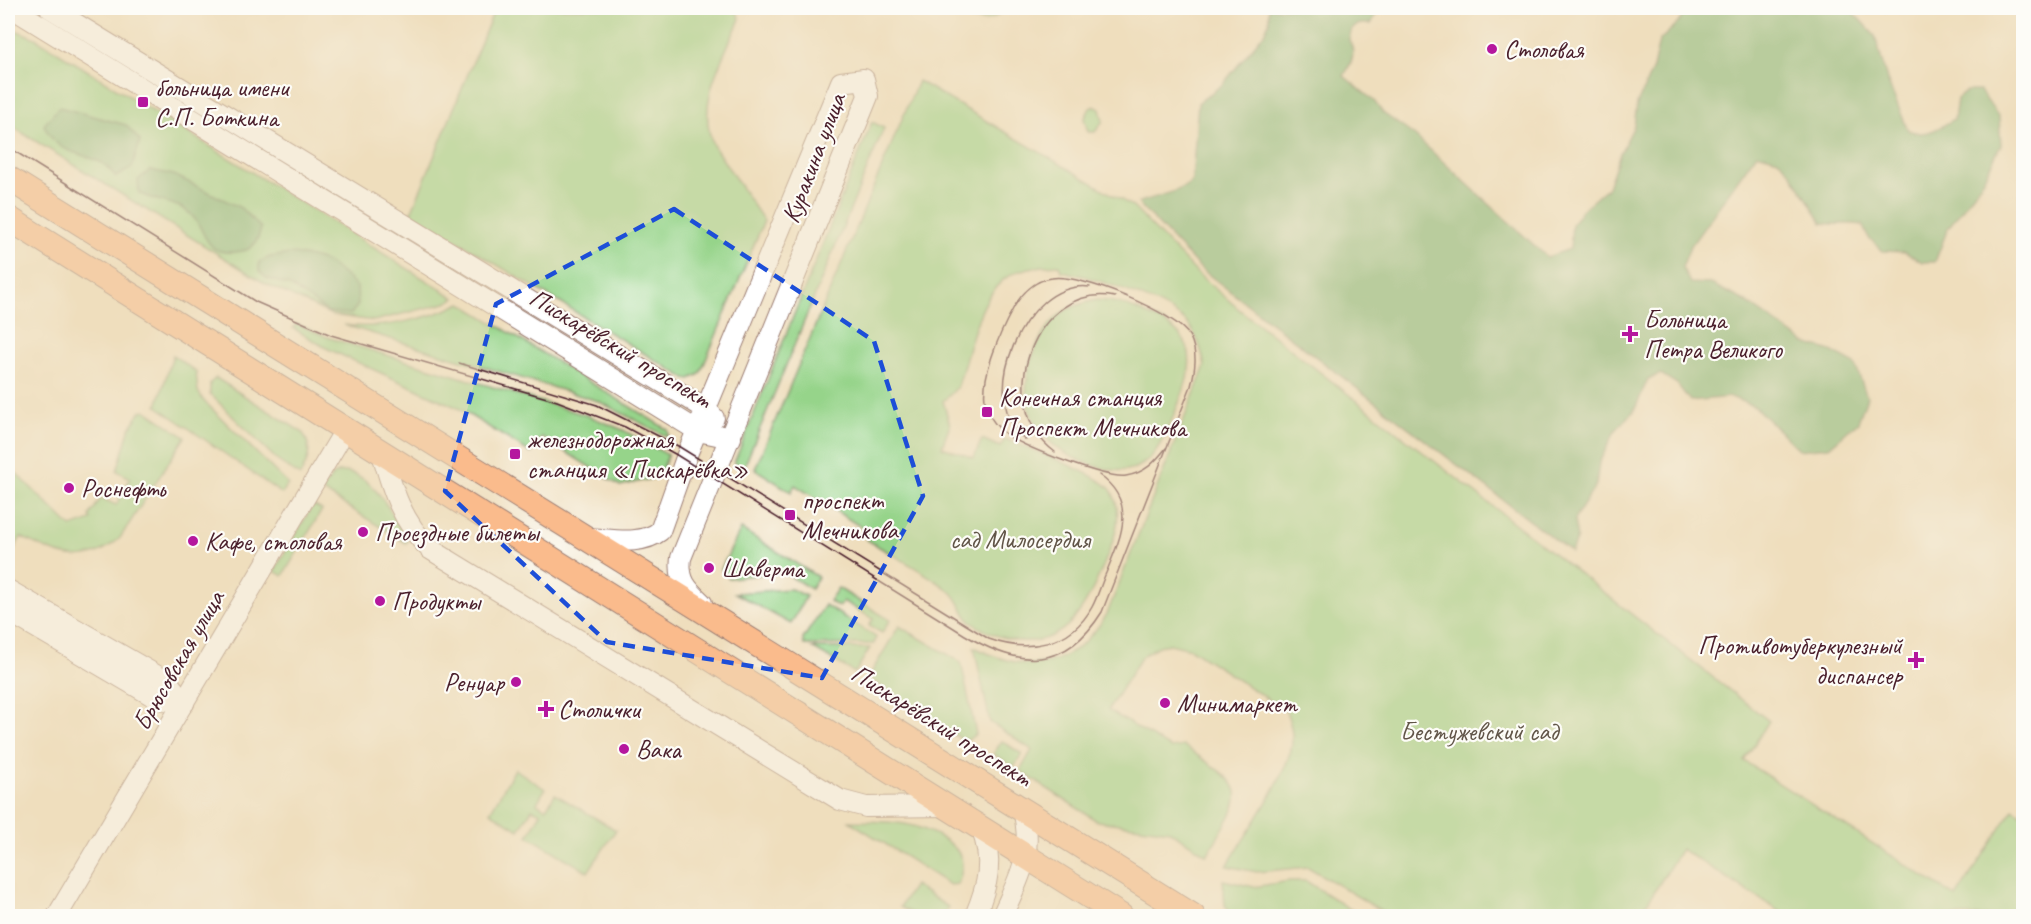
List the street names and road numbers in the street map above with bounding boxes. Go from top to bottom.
street label: Куракина улица [774,87,854,228]
street label: Пискарёвский проспект [523,281,719,417]
street label: Брюсовская улица [125,583,233,736]
street label: Пискарёвский проспект [845,656,1040,795]

